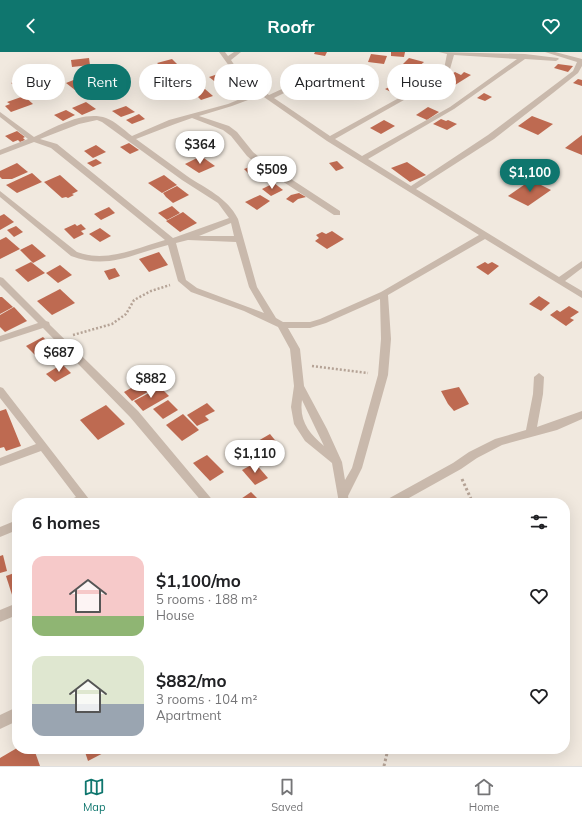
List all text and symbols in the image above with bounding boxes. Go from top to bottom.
icon: back [20,15,42,37]
text: Roofr [267,15,315,38]
icon: heart [540,15,562,37]
chip: Buy [12,64,65,100]
chip: Rent [73,64,131,100]
chip: Filters [139,64,206,100]
chip: New [214,64,272,100]
chip: Apartment [280,64,379,100]
chip: House [387,64,456,100]
pin: $364 [176,131,224,165]
text: $364 [184,136,216,152]
pin: $509 [248,156,296,190]
pin: $1,100 [497,159,563,193]
text: $509 [256,161,288,177]
text: $1,100 [509,164,551,180]
pin: $687 [35,339,83,373]
text: $687 [43,344,75,360]
pin: $882 [127,365,175,399]
text: $882 [135,370,167,386]
pin: $1,110 [222,440,288,474]
text: $1,110 [234,445,276,461]
icon: filters [528,511,550,533]
text: 6 homes [32,512,100,533]
text: $1,100/mo [156,570,241,591]
icon: home [64,572,112,620]
icon: heart [528,585,550,607]
text: 5 rooms · 188 m² [156,591,257,607]
text: House [156,607,194,623]
text: $882/mo [156,670,227,691]
icon: home [64,672,112,720]
icon: heart [528,685,550,707]
text: 3 rooms · 104 m² [156,691,257,707]
text: Apartment [156,707,221,723]
tab: Map [83,776,106,814]
tab: Saved [271,776,303,814]
tab: Home [469,776,499,814]

